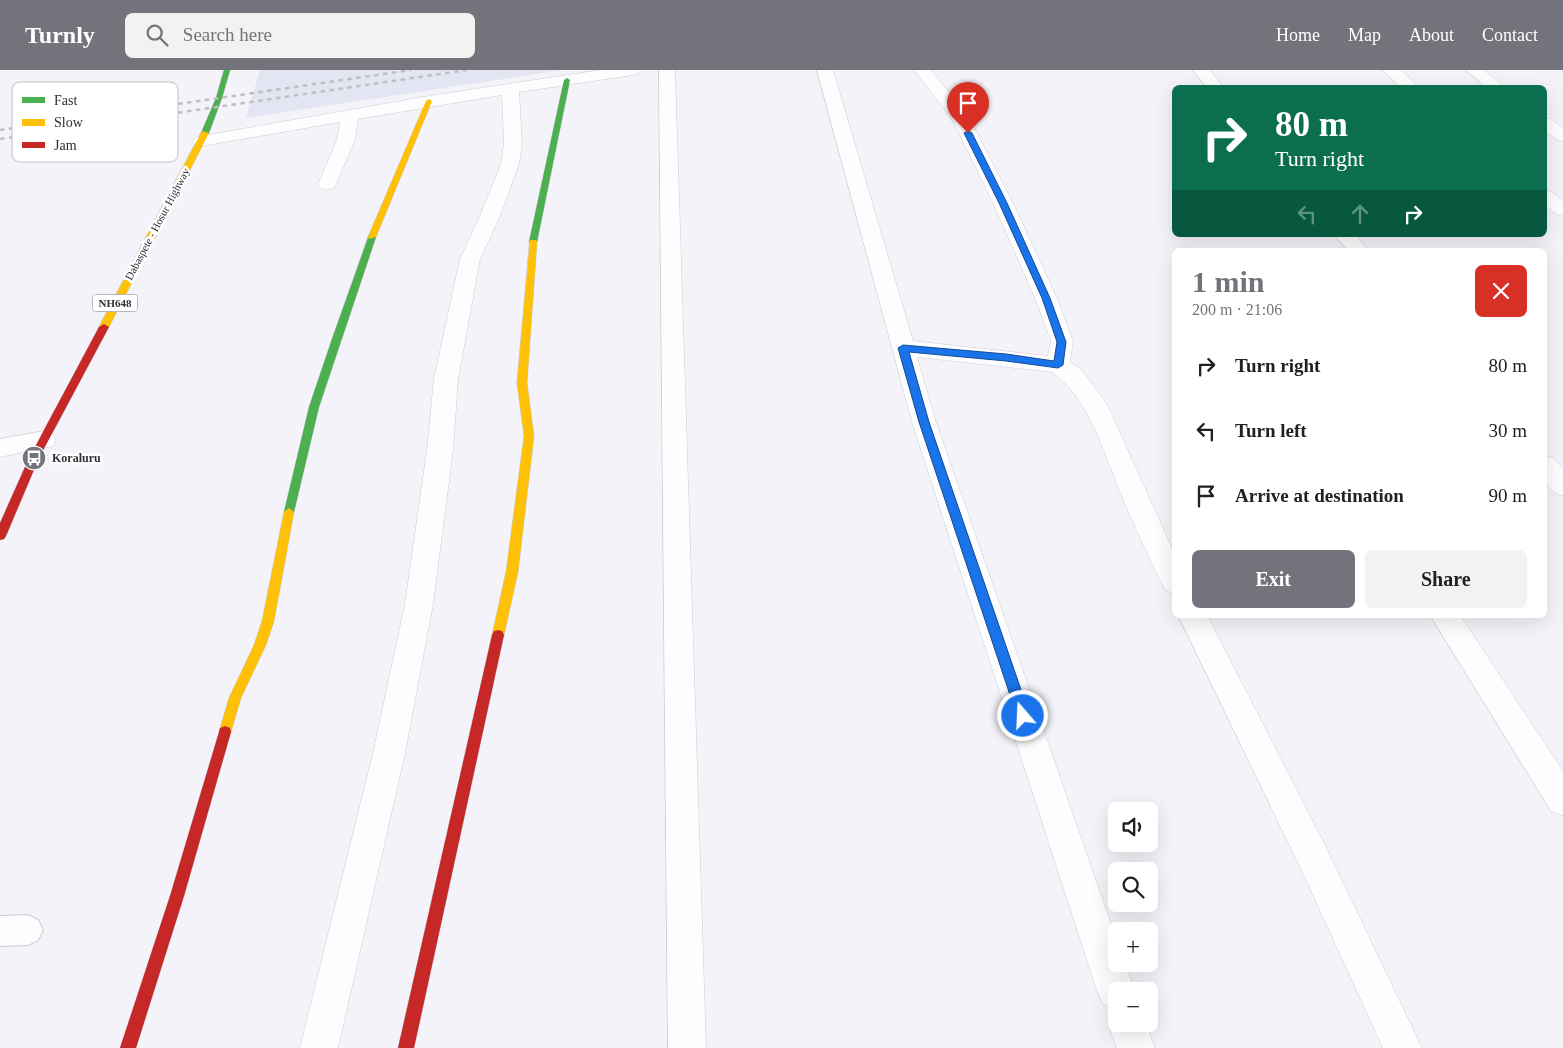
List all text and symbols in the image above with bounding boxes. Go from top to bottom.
search box [125,13,475,58]
icon: search [143,21,171,49]
text: Turnly [25,22,95,48]
text: Search here [183,24,272,45]
text: Home [1276,25,1320,45]
text: Map [1348,25,1381,45]
text: About [1409,25,1454,45]
text: Contact [1482,25,1538,45]
legend [12,82,178,162]
pin [947,82,989,133]
icon: arrive [954,89,982,117]
text: Fast [54,93,77,108]
icon: right [1192,105,1257,170]
text: 80 m [1275,105,1348,144]
text: Slow [54,115,84,130]
text: Jam [54,138,77,153]
text: Turn right [1275,146,1364,171]
street label: Dabaspete - Hosur Highway [122,166,192,282]
icon: left [1293,200,1321,228]
icon: ahead [1346,200,1374,228]
icon: right [1399,200,1427,228]
text: 1 min [1192,265,1265,298]
button: close [1475,265,1527,317]
road number: NH648 [92,294,138,312]
text: 200 m · 21:06 [1192,301,1282,318]
icon: right [1192,352,1220,380]
text: Turn right [1235,355,1320,376]
text: 80 m [1488,355,1527,376]
icon: left [1192,417,1220,445]
text: Turn left [1235,420,1307,441]
text: 30 m [1488,420,1527,441]
bus stop icon: Koraluru [21,445,47,471]
place label: Koraluru [52,451,101,465]
icon: arrive [1192,482,1220,510]
text: Arrive at destination [1235,485,1404,506]
text: 90 m [1488,485,1527,506]
button: Exit [1192,550,1355,608]
button: Share [1365,550,1527,608]
position arrow [996,689,1048,741]
map controls [1108,802,1158,1032]
button: sound [1108,802,1158,852]
button: search [1108,862,1158,912]
button: + [1108,922,1158,972]
button: − [1108,982,1158,1032]

